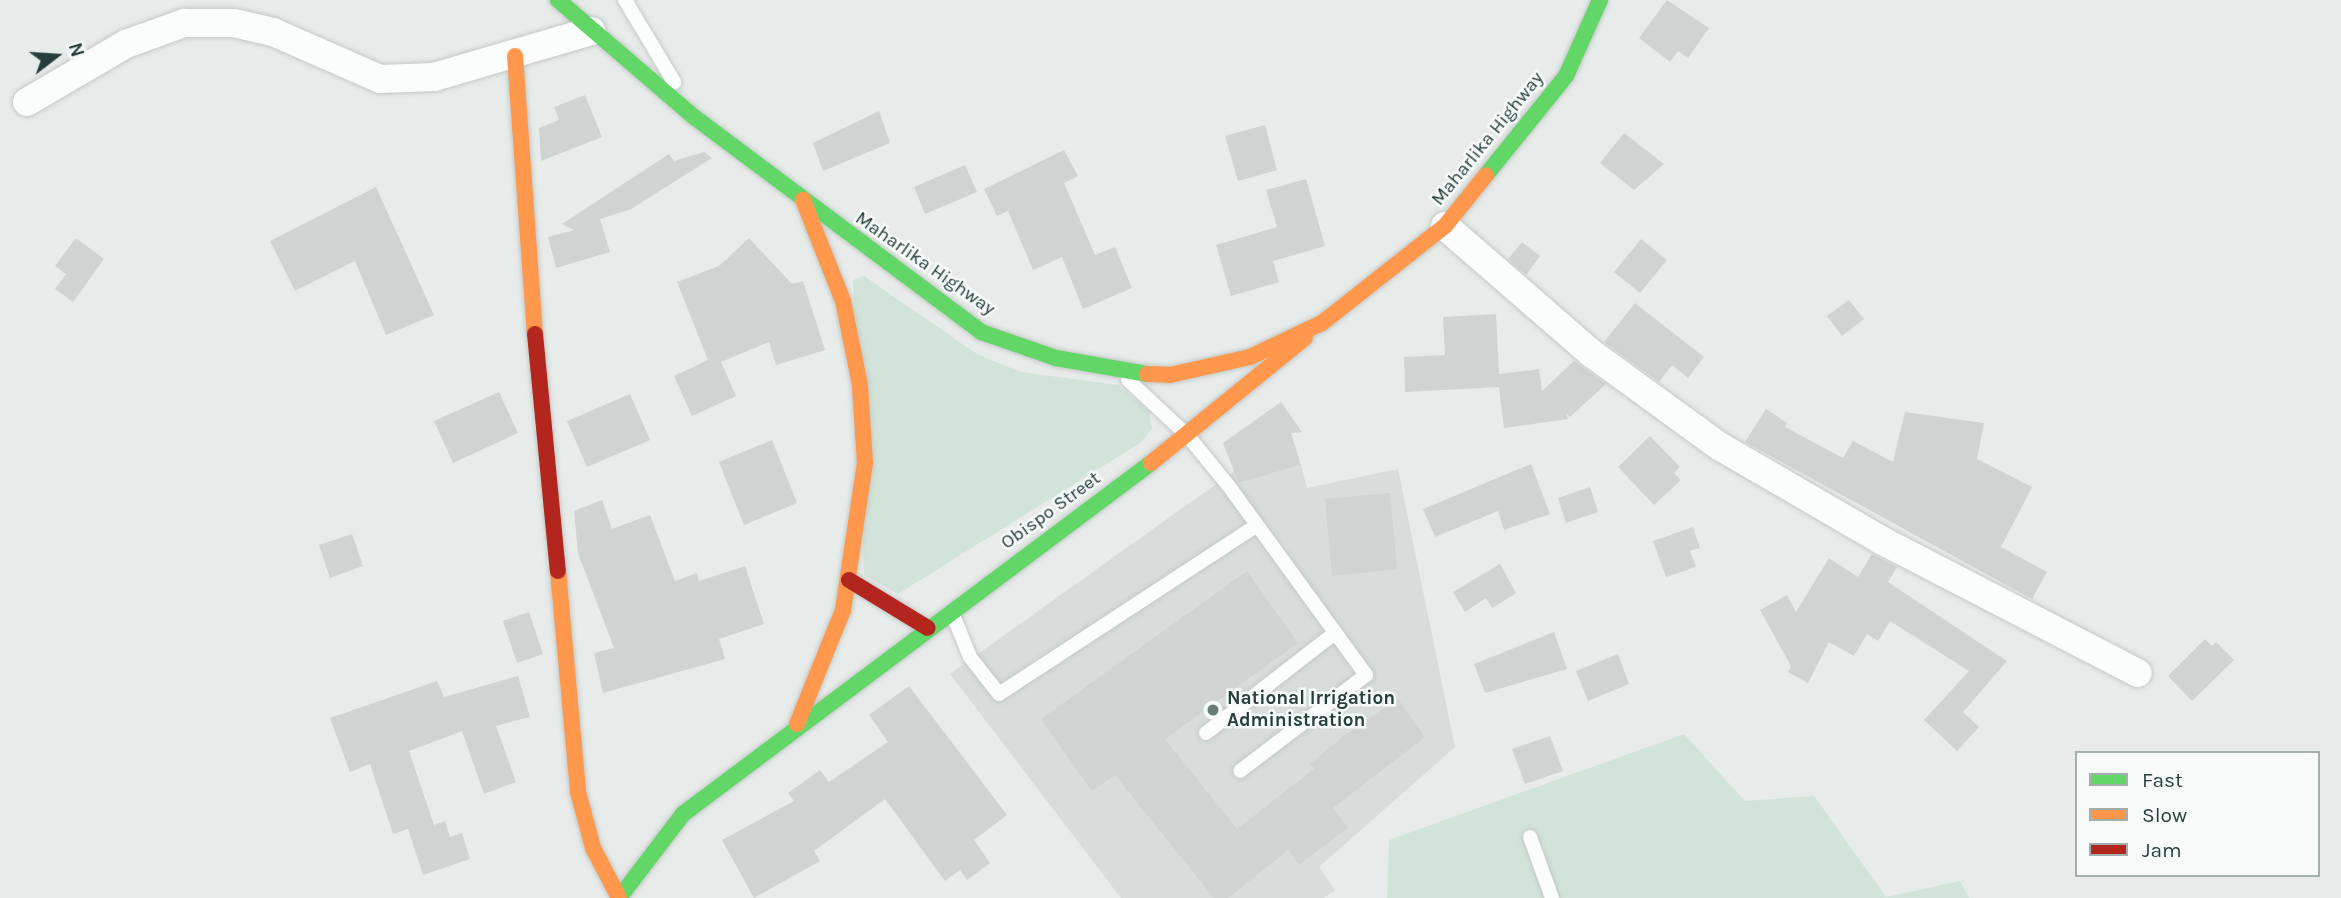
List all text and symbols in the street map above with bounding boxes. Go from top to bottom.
north arrow [21,21,91,91]
text: N [64,40,89,60]
street label: Maharlika Highway [1427,67,1549,211]
street label: Maharlika Highway [851,207,999,321]
street label: Obispo Street [997,467,1105,555]
place label: National Irrigation Administration [1227,688,1395,732]
marker: National Irrigation Administration [1205,702,1221,718]
legend [2075,751,2320,877]
text: Fast [2142,768,2183,792]
text: Slow [2142,803,2187,827]
text: Jam [2142,838,2182,862]

